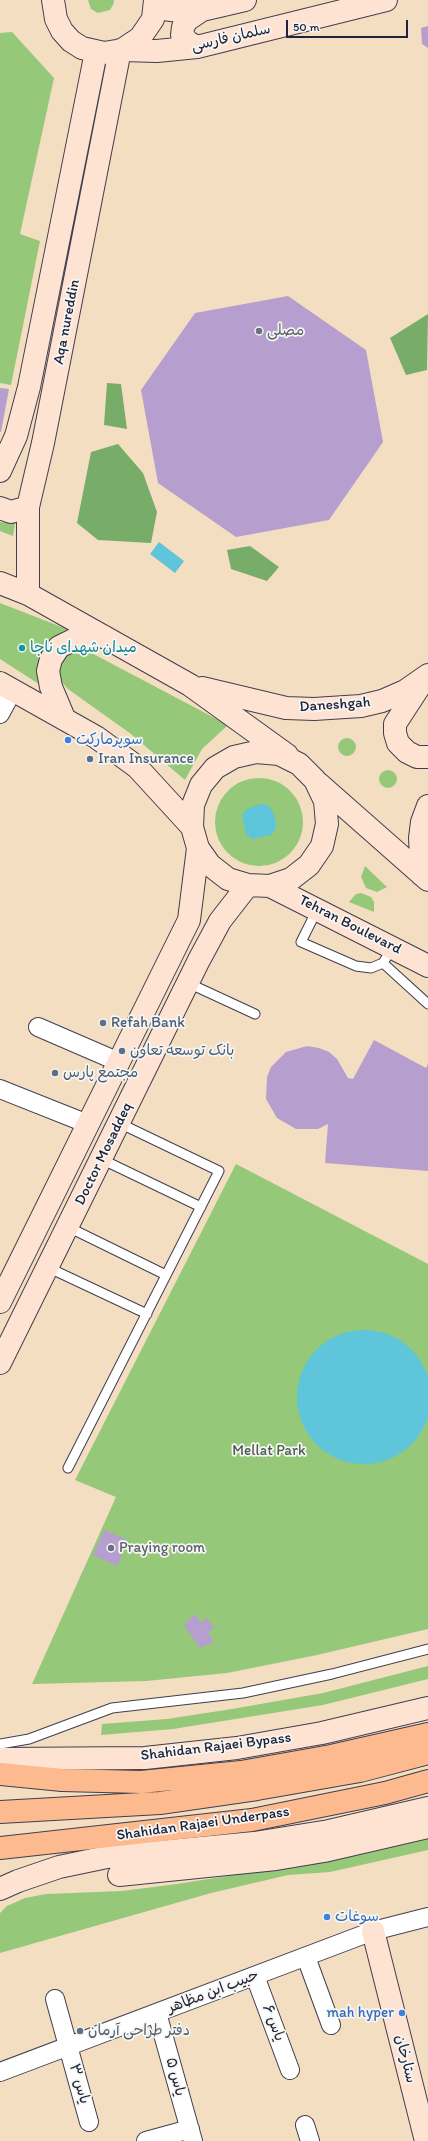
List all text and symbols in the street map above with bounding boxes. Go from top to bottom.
scale bar [288,12,410,38]
street label: سلمان فارسی [190,20,272,56]
text: 50 m [293,20,319,34]
street label: Aqa nureddin [50,278,84,366]
place label: مصلی [267,322,304,340]
marker: مصلی [254,326,264,336]
place label: میدان شهدای ناجا [30,639,137,657]
marker: میدان شهدای ناجا [17,643,27,653]
street label: Daneshgah [299,694,371,716]
place label: سوپرمارکت [76,731,143,749]
marker: سوپرمارکت [63,735,73,745]
place label: Iran Insurance [98,750,194,768]
marker: Iran Insurance [85,754,95,764]
street label: Tehran Boulevard [296,891,404,959]
place label: Refah Bank [111,1014,185,1032]
marker: Refah Bank [98,1018,108,1028]
place label: بانک توسعه تعاون [130,1042,234,1060]
marker: بانک توسعه تعاون [117,1046,127,1056]
place label: مجتمع پارس [63,1064,138,1082]
marker: مجتمع پارس [50,1068,60,1078]
street label: Doctor Mosaddeq [71,1100,137,1208]
park label: Mellat Park [232,1442,306,1460]
place label: Praying room [119,1539,205,1557]
marker: Praying room [106,1543,116,1553]
street label: Shahidan Rajaei Bypass [140,1729,292,1765]
street label: Shahidan Rajaei Underpass [115,1803,291,1845]
place label: سوغات [335,1908,379,1926]
marker: سوغات [322,1912,332,1922]
street label: حبیب ابن مظاهر [165,1966,261,2018]
street label: یاس ۶ [258,2002,288,2044]
place label: mah hyper [326,2004,394,2022]
marker: mah hyper [397,2008,407,2018]
place label: دفتر طراحی آرمان [88,2022,190,2040]
marker: دفتر طراحی آرمان [75,2026,85,2036]
street label: ستارخان [390,2033,420,2085]
street label: یاس ۵ [161,2056,189,2098]
street label: یاس ۳ [65,2062,93,2106]

